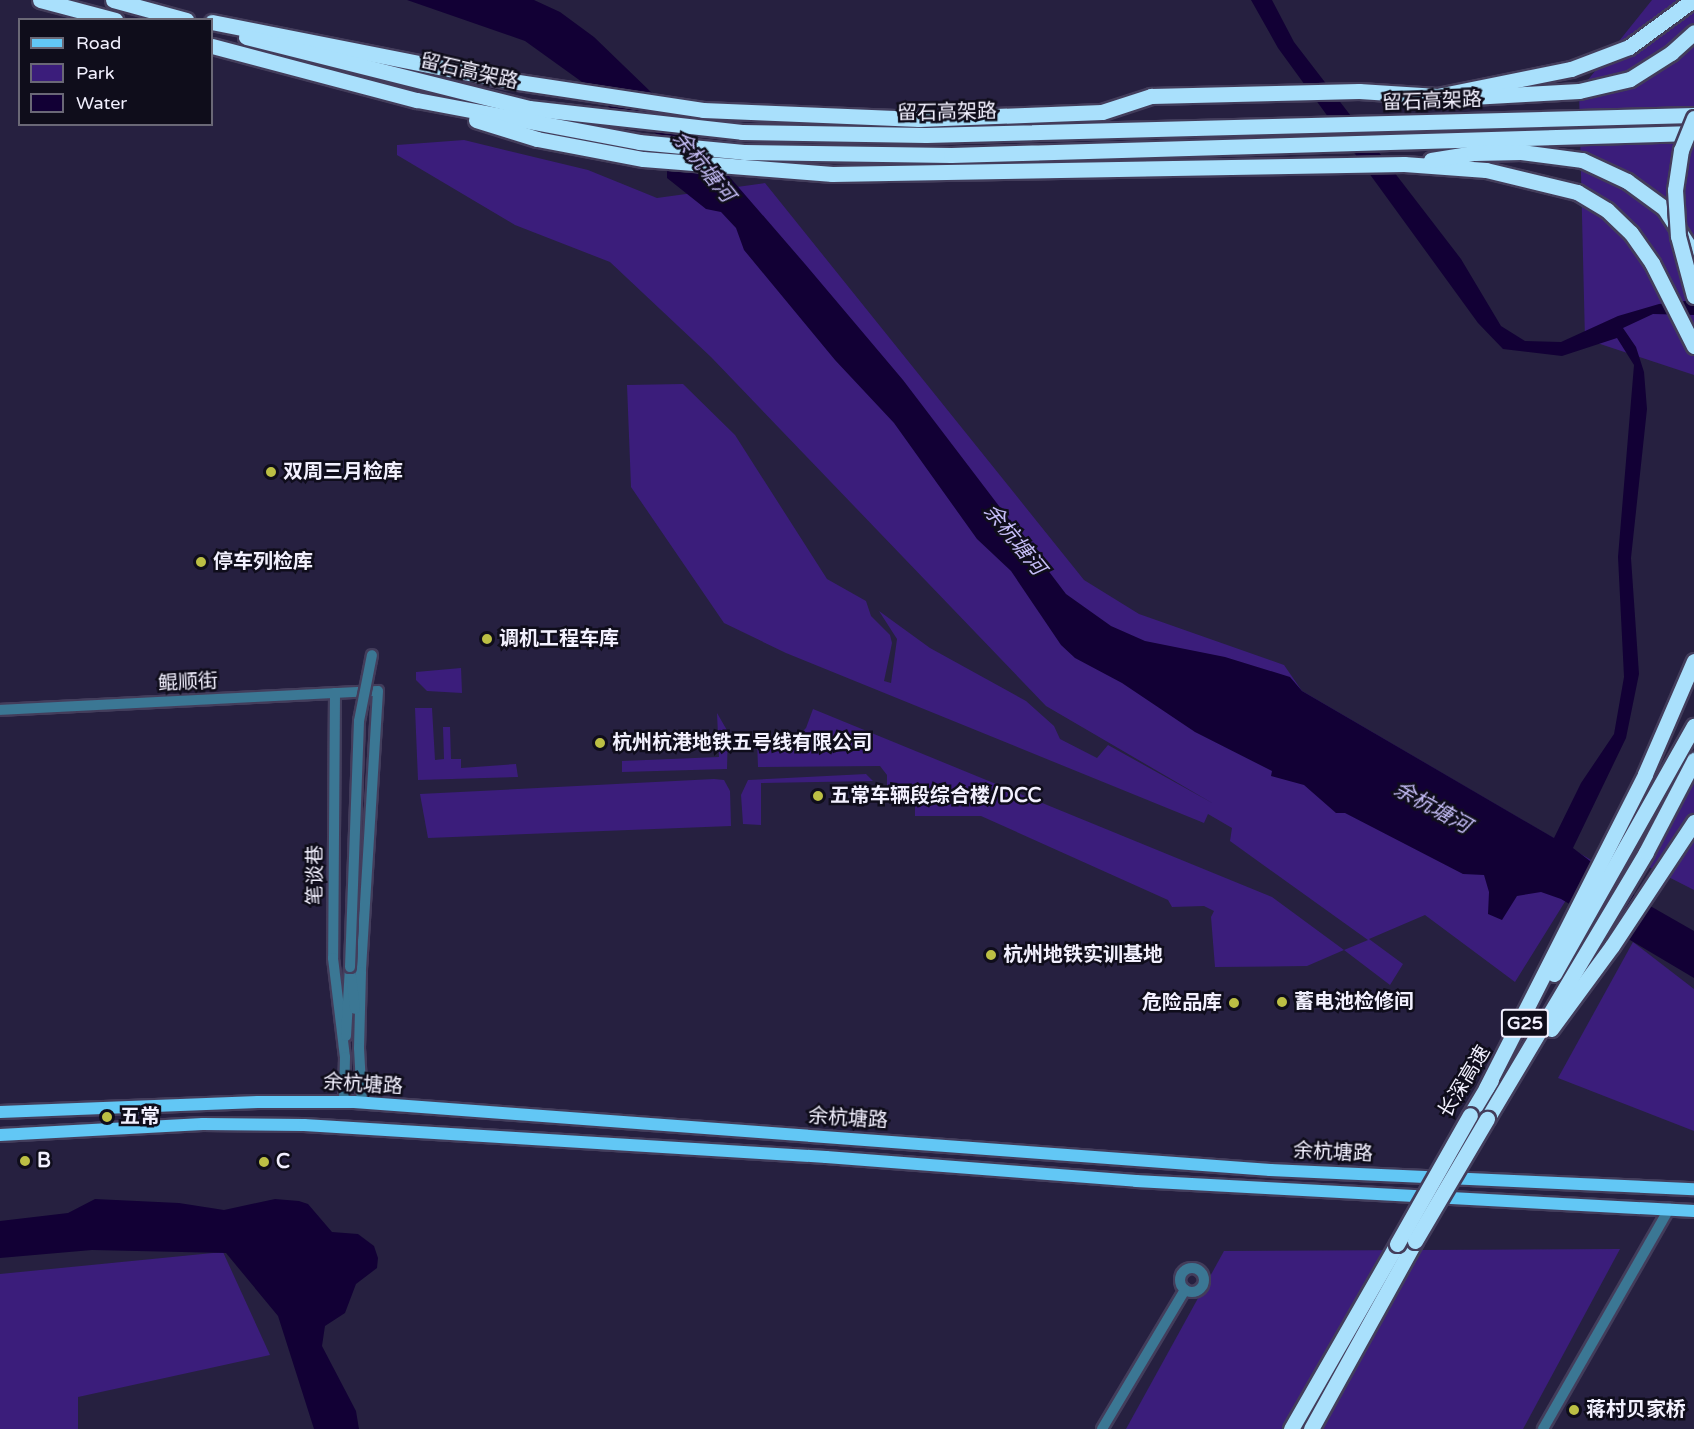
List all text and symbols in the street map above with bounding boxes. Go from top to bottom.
legend [18,18,213,126]
text: Road [76,32,121,54]
street label: 留石高架路 [418,49,520,95]
text: Park [76,62,114,84]
street label: 留石高架路 [1382,88,1482,116]
text: Water [76,92,127,114]
street label: 留石高架路 [897,100,997,126]
water label: 余杭塘河 [667,126,739,208]
place label: 双周三月检库 [283,460,403,484]
marker: 双周三月检库 [264,465,278,479]
water label: 余杭塘河 [978,499,1050,581]
place label: 停车列检库 [213,550,313,574]
marker: 停车列检库 [194,555,208,569]
place label: 调机工程车库 [499,627,619,651]
marker: 调机工程车库 [480,632,494,646]
street label: 鲲顺街 [157,669,219,697]
place label: 杭州杭港地铁五号线有限公司 [612,731,872,755]
marker: 杭州杭港地铁五号线有限公司 [593,736,607,750]
water label: 余杭塘河 [1389,777,1475,839]
place label: 五常车辆段综合楼/DCC [830,784,1041,808]
marker: 五常车辆段综合楼/DCC [811,789,825,803]
street label: 笔谈巷 [304,845,328,905]
place label: 杭州地铁实训基地 [1003,943,1163,967]
marker: 杭州地铁实训基地 [984,948,998,962]
place label: 蓄电池检修间 [1294,990,1414,1014]
place label: 危险品库 [1142,991,1222,1015]
marker: 蓄电池检修间 [1275,995,1289,1009]
marker: 危险品库 [1227,996,1241,1010]
road number: G25 [1500,1008,1550,1038]
street label: 长深高速 [1434,1042,1496,1122]
street label: 余杭塘路 [322,1070,404,1100]
street label: 余杭塘路 [807,1104,889,1134]
place label: 五常 [120,1105,160,1129]
marker: 五常 [98,1108,116,1126]
street label: 余杭塘路 [1292,1139,1374,1167]
place label: B [37,1149,51,1173]
place label: C [276,1150,290,1174]
marker: B [18,1154,32,1168]
marker: C [257,1155,271,1169]
place label: 蒋村贝家桥 [1586,1398,1686,1422]
marker: 蒋村贝家桥 [1567,1403,1581,1417]

